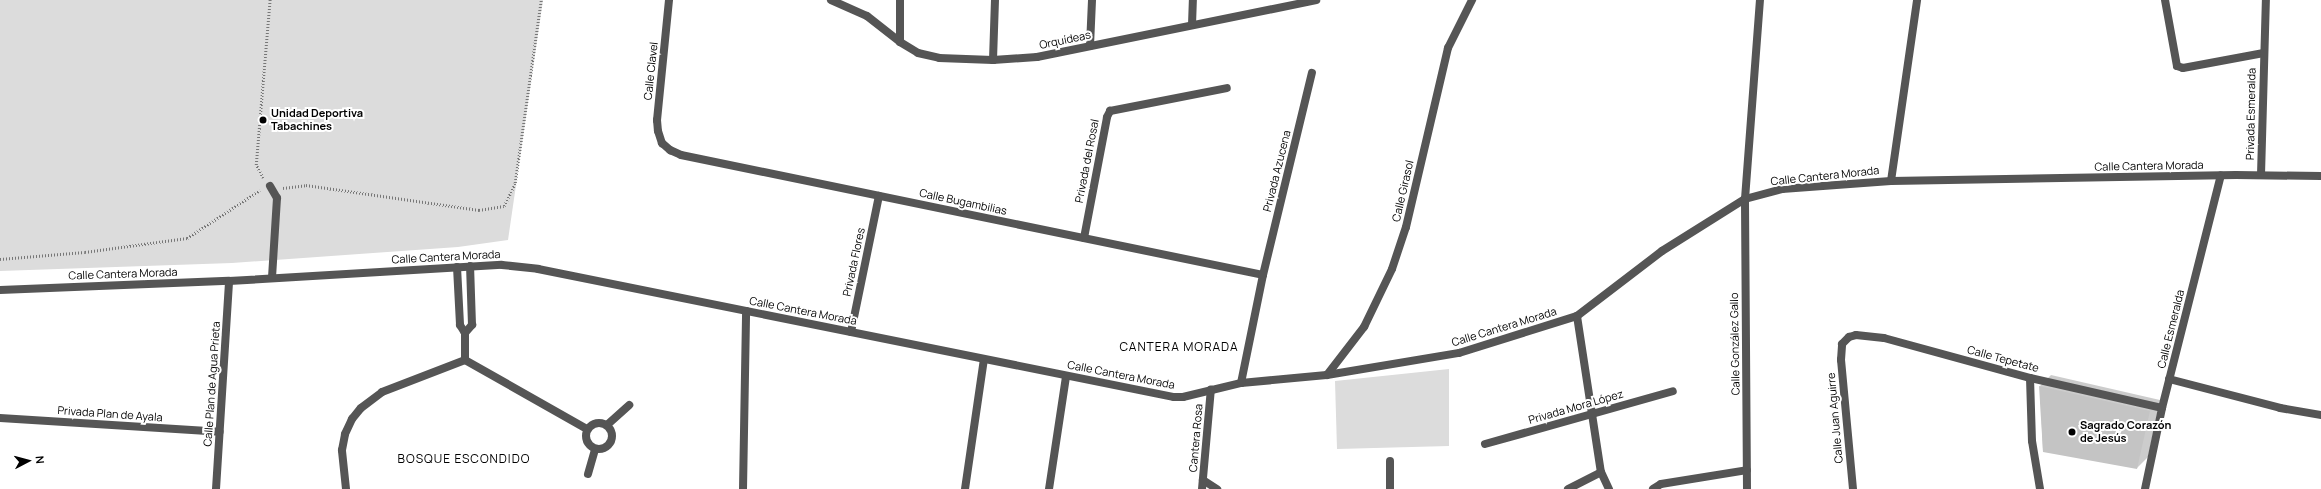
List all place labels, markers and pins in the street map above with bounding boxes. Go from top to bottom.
place label: Unidad Deportiva Tabachines [271,107,363,133]
marker: Unidad Deportiva Tabachines [258,115,268,125]
place label: Sagrado Corazón de Jesús [2080,419,2171,445]
marker: Sagrado Corazón de Jesús [2067,427,2077,437]

